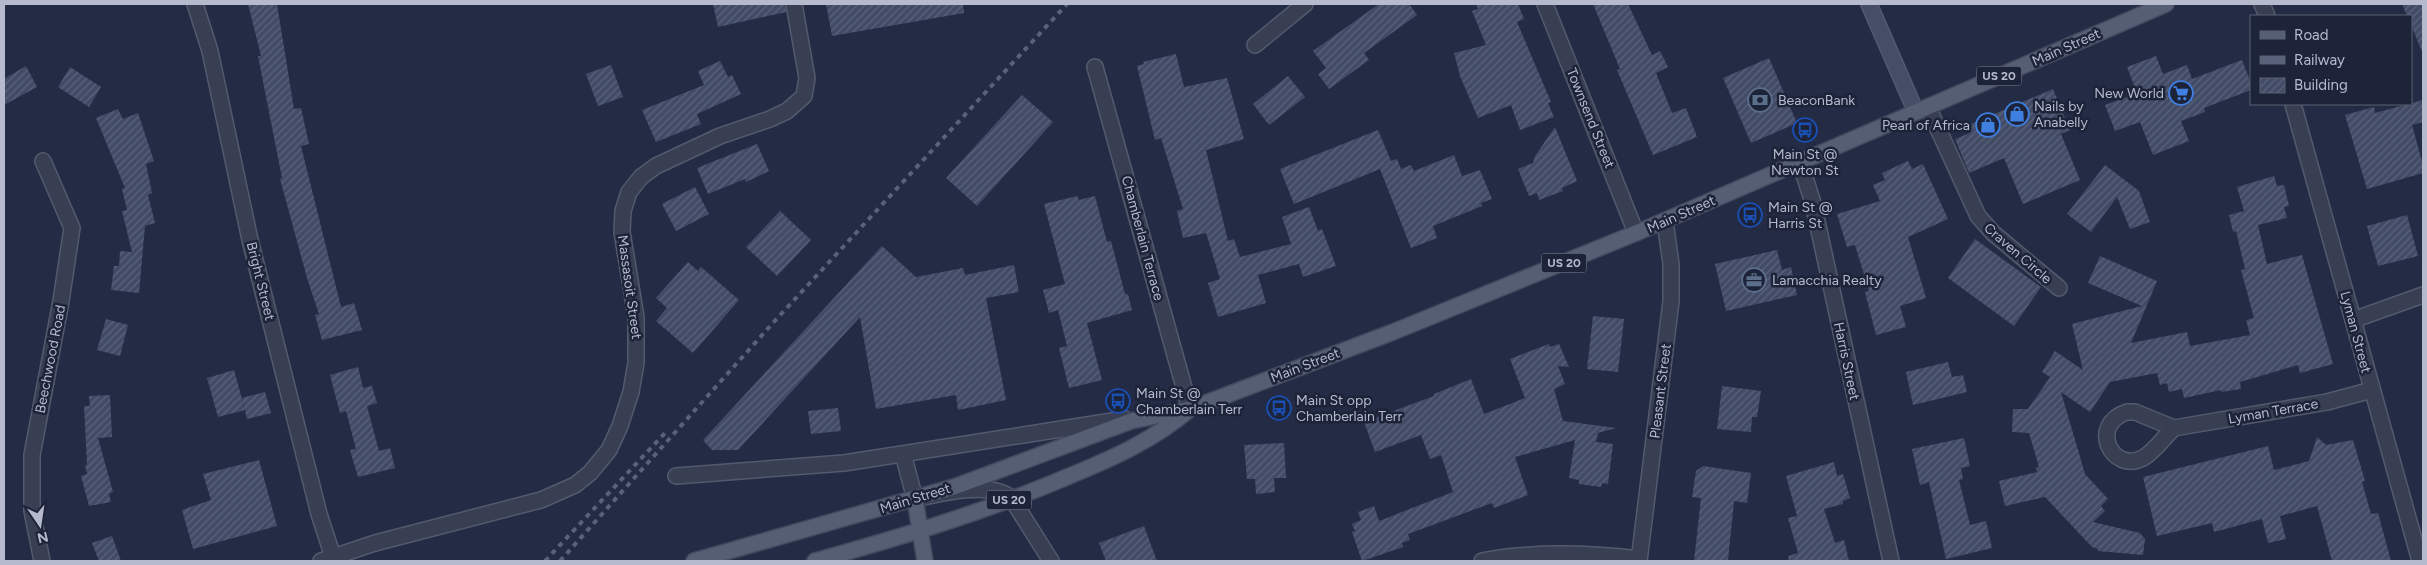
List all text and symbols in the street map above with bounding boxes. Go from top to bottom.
legend [2250,15,2412,105]
street label: Main Street [2030,25,2103,70]
text: Road [2294,26,2329,44]
text: Railway [2294,51,2345,69]
street label: Townsend Street [1563,66,1618,171]
road number: US 20 [1976,66,2022,85]
text: Building [2294,76,2348,94]
supermarket icon: New World [2168,80,2194,106]
place label: New World [2094,85,2164,102]
bank icon: BeaconBank [1747,87,1773,113]
place label: BeaconBank [1778,92,1855,109]
place label: Nails by Anabelly [2034,98,2088,131]
shop icon: Nails by Anabelly [2004,101,2030,127]
shop icon: Pearl of Africa [1975,112,2001,138]
bus stop icon: Main St @ Newton St [1792,117,1818,143]
place label: Pearl of Africa [1882,117,1970,134]
place label: Main St @ Newton St [1771,146,1839,179]
street label: Chamberlain Terrace [1118,174,1167,303]
street label: Main Street [1645,192,1718,237]
place label: Main St @ Harris St [1768,199,1833,232]
bus stop icon: Main St @ Harris St [1737,202,1763,228]
street label: Craven Circle [1980,219,2055,288]
street label: Massasoit Street [614,234,645,340]
street label: Bright Street [243,240,279,322]
road number: US 20 [1542,254,1586,272]
office icon: Lamacchia Realty [1741,267,1767,293]
place label: Lamacchia Realty [1772,272,1882,289]
street label: Lyman Street [2336,289,2375,375]
street label: Beechwood Road [32,303,69,415]
street label: Harris Street [1830,320,1863,402]
street label: Pleasant Street [1646,343,1675,439]
street label: Main Street [1268,345,1342,386]
place label: Main St @ Chamberlain Terr [1136,385,1243,418]
bus stop icon: Main St @ Chamberlain Terr [1105,388,1131,414]
place label: Main St opp Chamberlain Terr [1296,392,1403,425]
bus stop icon: Main St opp Chamberlain Terr [1266,395,1292,421]
street label: Lyman Terrace [2227,395,2320,428]
street label: Main Street [878,480,952,517]
road number: US 20 [986,490,1032,510]
north arrow [15,500,65,550]
text: N [36,528,50,547]

